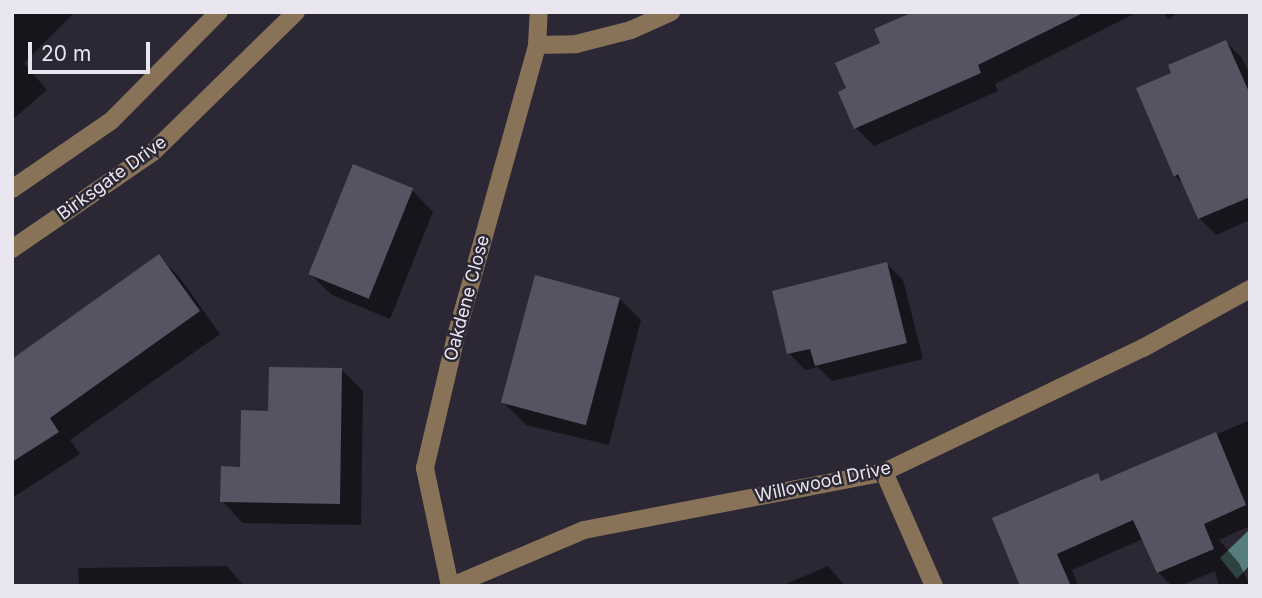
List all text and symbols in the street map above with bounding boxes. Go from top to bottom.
scale bar [32,28,154,72]
text: 20 m [41,41,91,66]
street label: Birksgate Drive [53,131,171,225]
street label: Oakdene Close [440,233,494,363]
street label: Willowood Drive [753,457,893,507]

